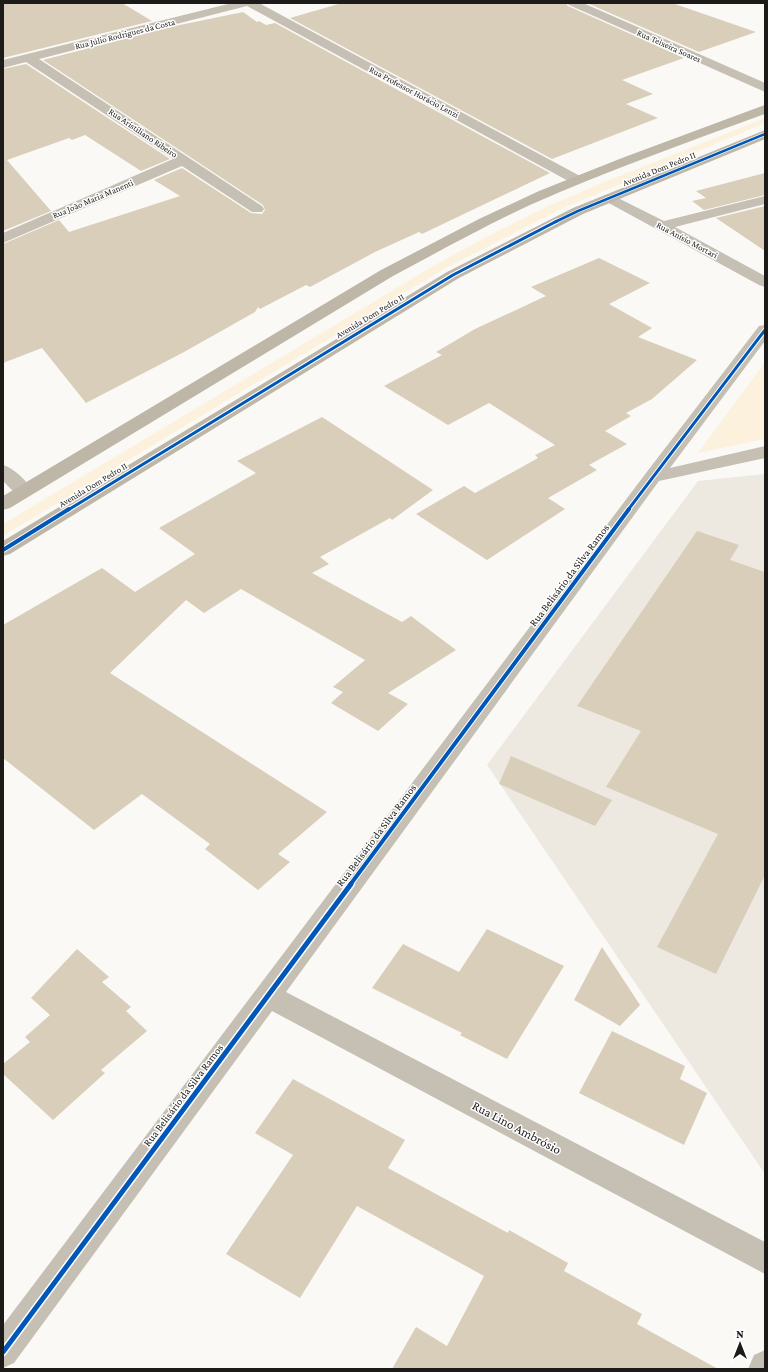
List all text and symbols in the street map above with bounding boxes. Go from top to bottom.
street label: Rua Júlio Rodrigues da Costa [74,17,176,51]
street label: Rua Teixeira Soares [635,27,703,65]
street label: Rua Professor Horácio Lenzi [368,64,461,120]
street label: Rua Aristiliano Ribeiro [107,106,180,160]
street label: Avenida Dom Pedro II [621,150,697,188]
street label: Rua João Maria Manenti [51,177,135,221]
street label: Rua Anísio Mortari [655,220,720,261]
street label: Avenida Dom Pedro II [334,292,406,340]
street label: Avenida Dom Pedro II [57,461,129,509]
street label: Rua Belisário da Silva Ramos [527,521,611,629]
street label: Rua Belisário da Silva Ramos [334,781,418,889]
street label: Rua Belisário da Silva Ramos [141,1041,225,1149]
street label: Rua Lino Ambrósio [470,1098,564,1157]
north arrow [720,1324,760,1364]
text: N [736,1328,744,1340]

